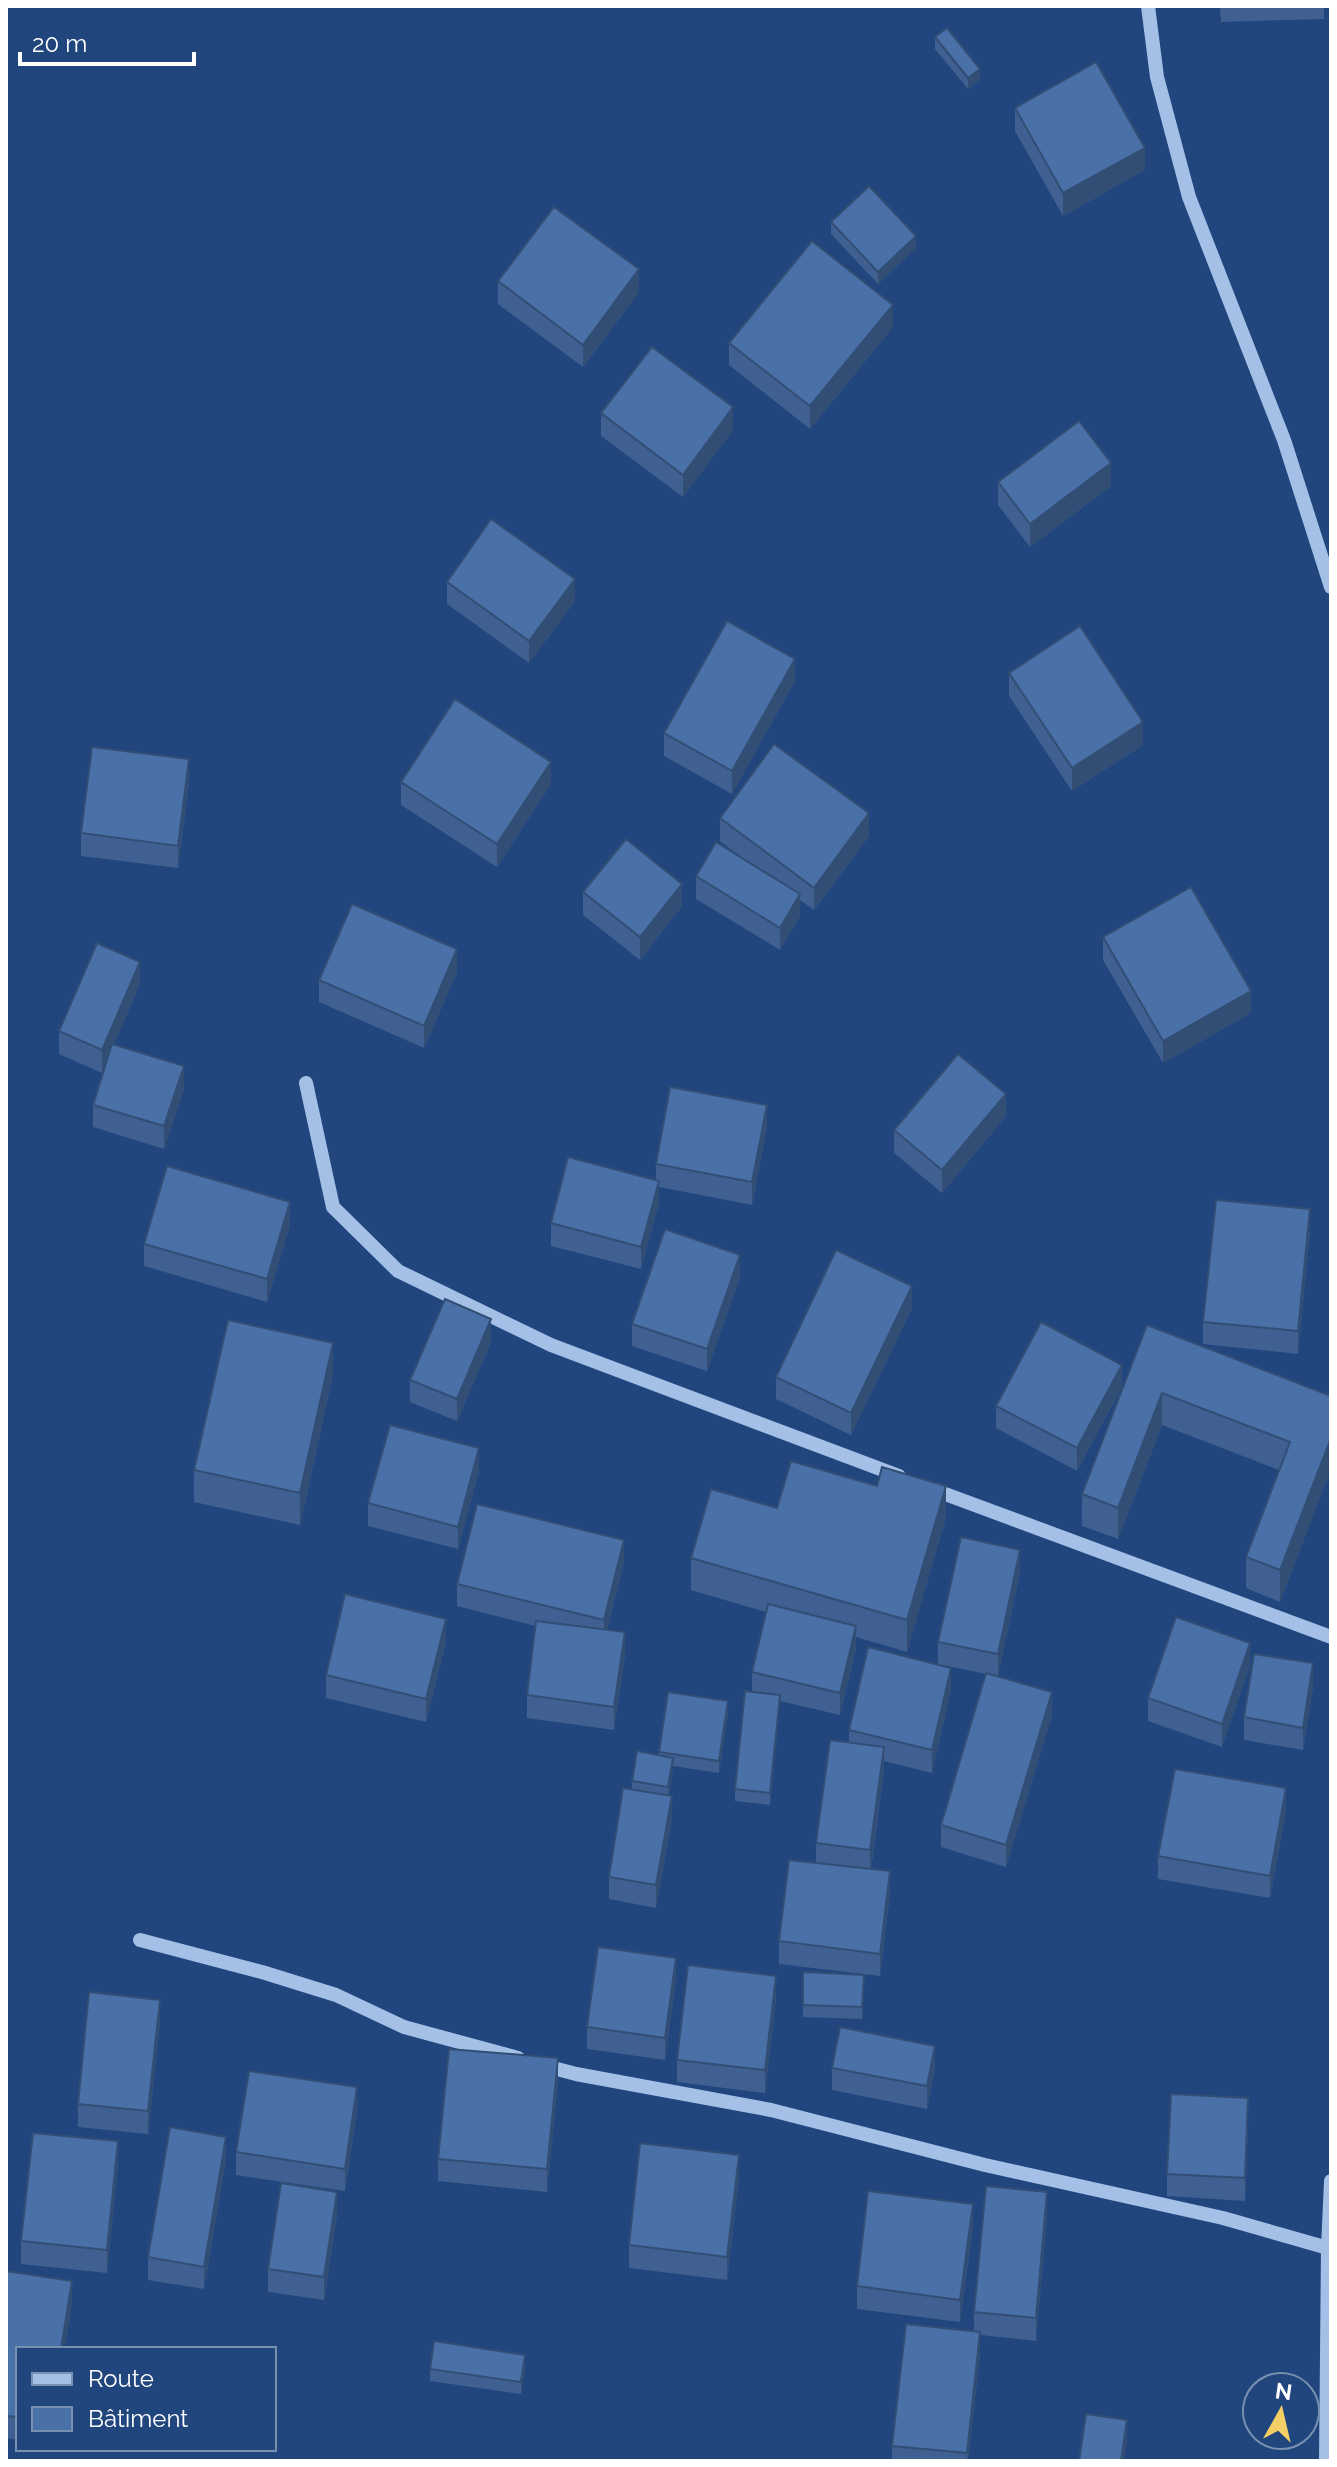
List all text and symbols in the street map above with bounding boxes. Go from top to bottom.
scale bar [20,16,194,66]
text: 20 m [32,29,87,58]
legend [16,2347,276,2451]
text: Route [88,2364,154,2393]
north arrow [1241,2371,1321,2451]
text: N [1274,2377,1294,2405]
text: Bâtiment [88,2404,188,2433]

